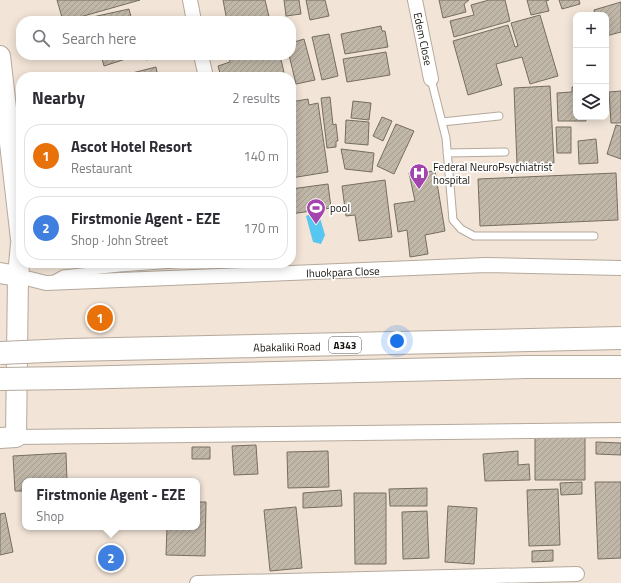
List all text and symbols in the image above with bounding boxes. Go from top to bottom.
street label: Edem Close [410,11,437,67]
map controls [573,12,609,120]
button: + [573,12,609,48]
search box [16,16,296,60]
icon: search [30,27,52,49]
text: Search here [62,27,136,50]
button: − [573,48,609,84]
button: layers [573,84,609,120]
text: Nearby [32,85,85,111]
text: 2 results [232,88,280,108]
text: Ascot Hotel Resort [71,135,192,158]
text: 1 [42,146,50,166]
text: 140 m [243,146,279,166]
text: Restaurant [71,158,132,178]
place label: Federal NeuroPsychiatrist hospital [433,159,553,188]
hospital icon: Federal NeuroPsychiatrist hospital [408,162,430,190]
sports icon: pool [305,197,327,225]
place label: pool [330,200,350,216]
text: Firstmonie Agent - EZE [71,207,220,230]
text: 2 [42,218,50,238]
text: 170 m [243,218,279,238]
text: Shop · John Street [71,230,168,250]
street label: Ihuokpara Close [306,263,380,281]
pin: 1 [87,303,113,333]
your location [387,331,407,351]
road number: A343 [329,337,361,353]
street label: Abakaliki Road [253,338,321,356]
popup [22,478,200,530]
text: Firstmonie Agent - EZE [36,483,186,506]
text: Shop [36,506,64,526]
pin: 2 [98,543,124,573]

